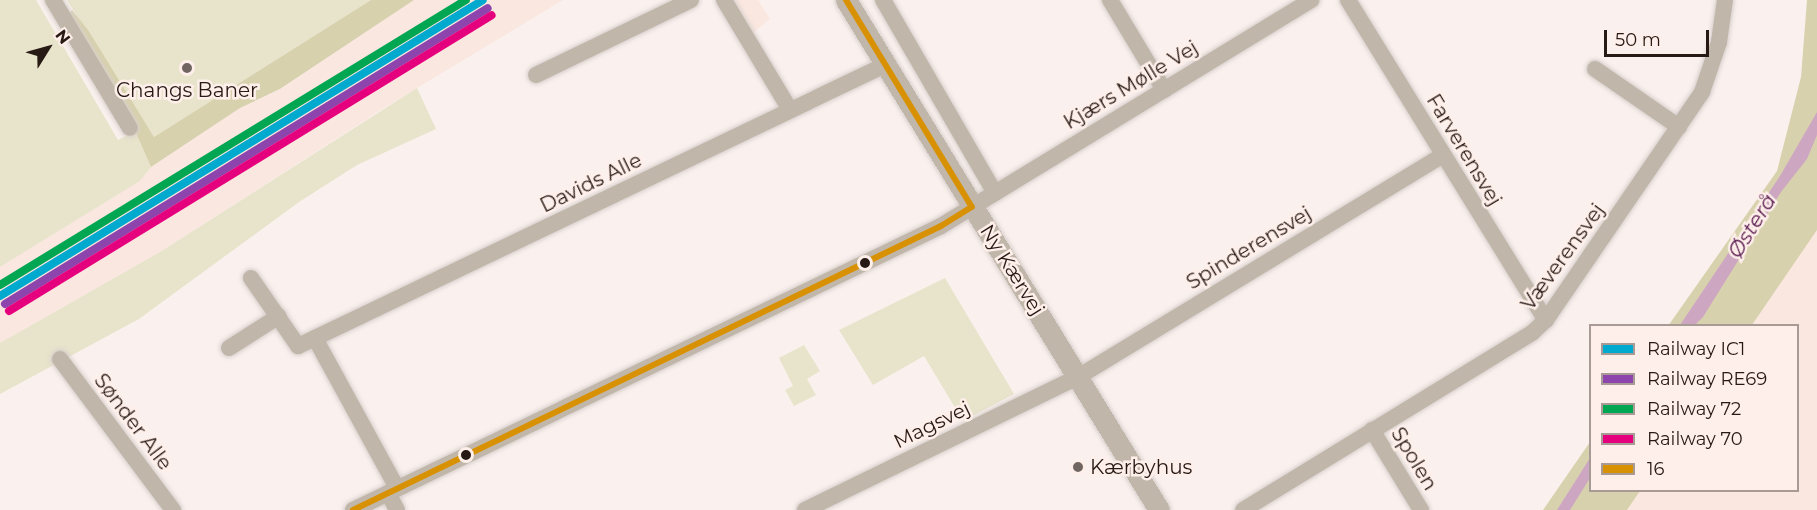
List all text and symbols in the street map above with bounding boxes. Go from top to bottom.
north arrow [18,18,78,78]
scale bar [1607,18,1712,56]
text: N [51,26,74,48]
text: 50 m [1615,29,1661,51]
street label: Kjærs Mølle Vej [1060,35,1202,135]
marker: Changs Baner [180,61,194,75]
place label: Changs Baner [116,78,258,102]
street label: Farverensvej [1421,90,1507,210]
street label: Davids Alle [536,148,646,218]
water label: Østerå [1722,189,1782,263]
street label: Væverensvej [1516,199,1610,315]
street label: Spinderensvej [1182,201,1316,295]
street label: Ny Kærvej [975,220,1049,320]
unlabelled marker [859,257,871,269]
legend [1589,324,1799,492]
text: Railway IC1 [1647,338,1745,360]
text: Railway RE69 [1647,368,1767,390]
street label: Sønder Alle [89,369,177,475]
street label: Magsvej [890,396,974,454]
text: Railway 72 [1647,398,1741,420]
street label: Spolen [1386,423,1442,495]
text: Railway 70 [1647,428,1743,450]
unlabelled marker [460,449,472,461]
place label: Kærbyhus [1090,455,1192,479]
text: 16 [1647,458,1664,480]
marker: Kærbyhus [1071,460,1085,474]

